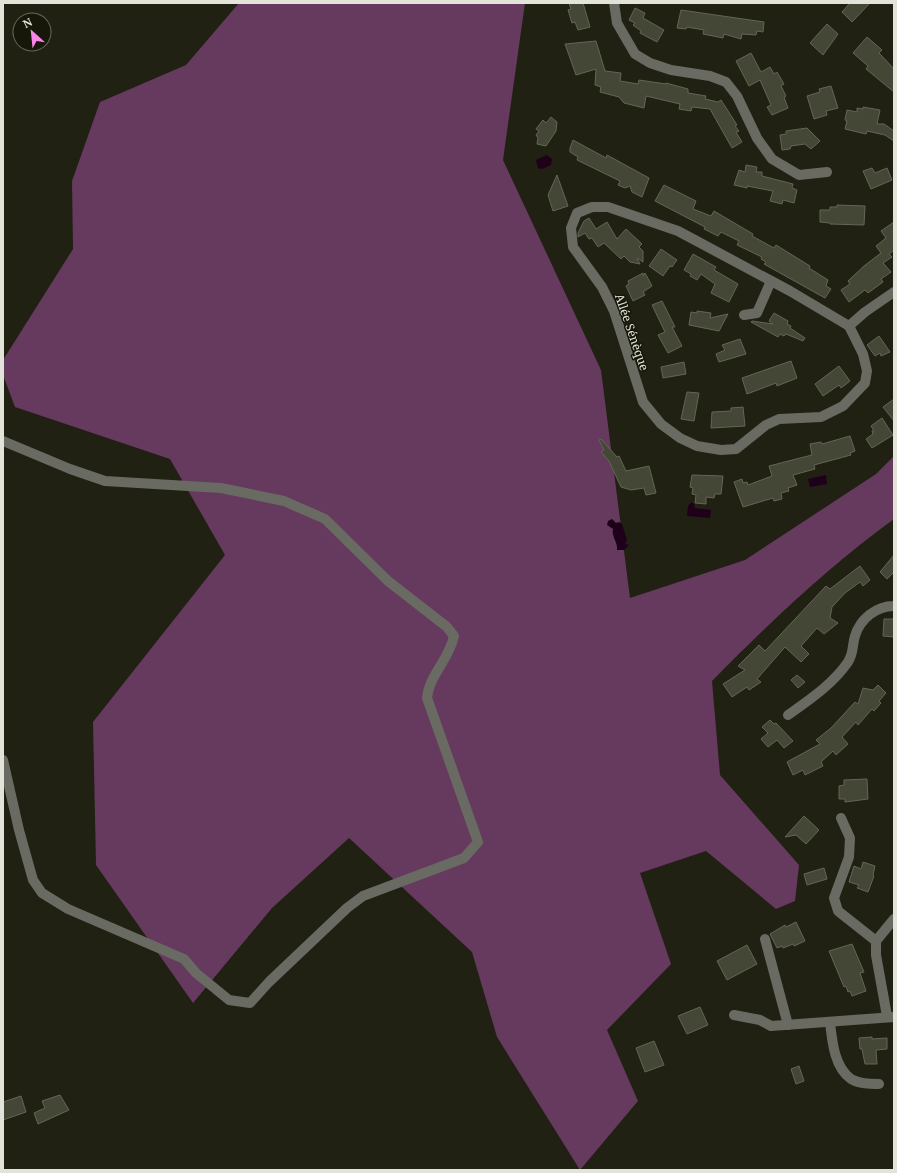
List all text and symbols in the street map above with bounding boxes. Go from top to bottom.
north arrow [12,12,52,52]
text: N [20,14,35,31]
street label: Allée Sénèque [611,291,653,373]

